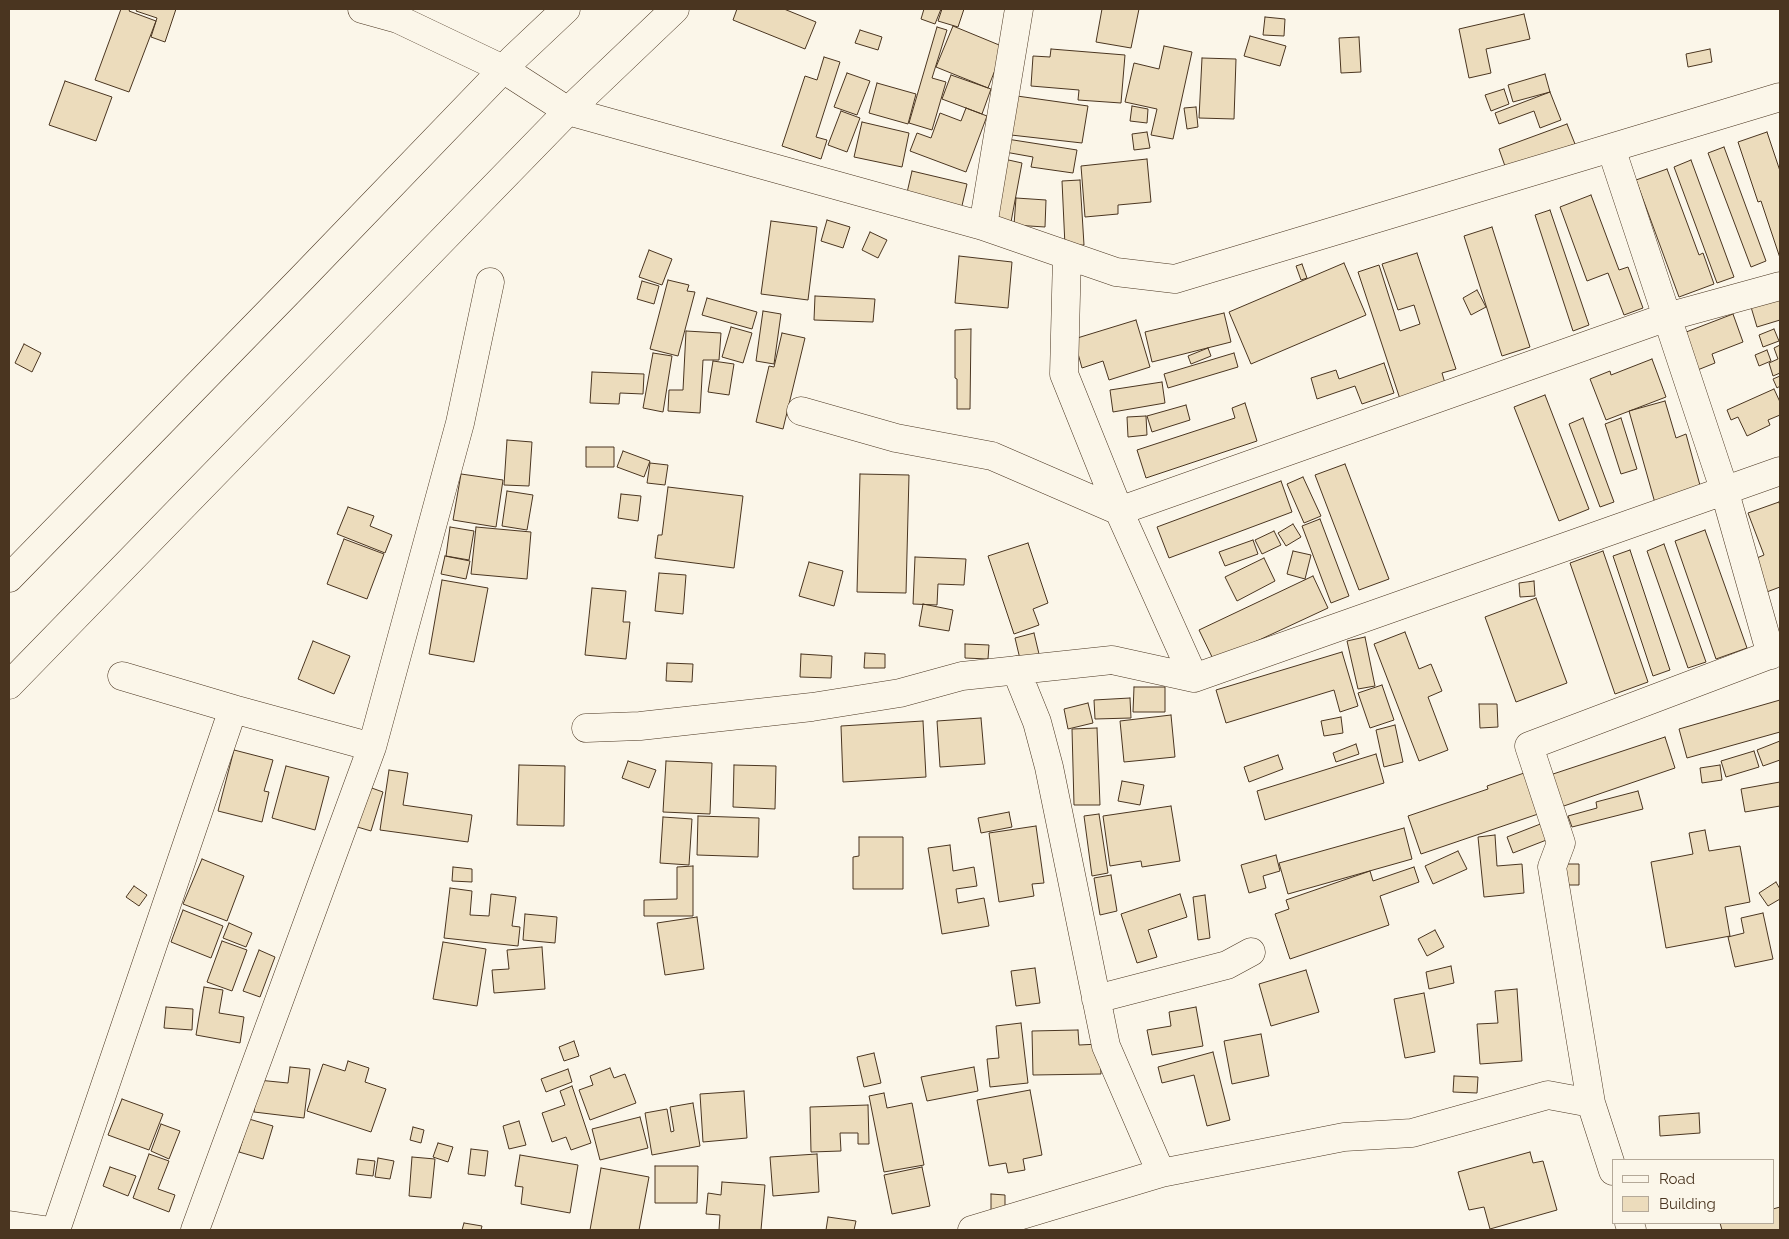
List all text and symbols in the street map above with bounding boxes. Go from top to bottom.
legend [1612,1159,1774,1224]
text: Road [1659,1170,1695,1188]
text: Building [1659,1195,1716,1213]

